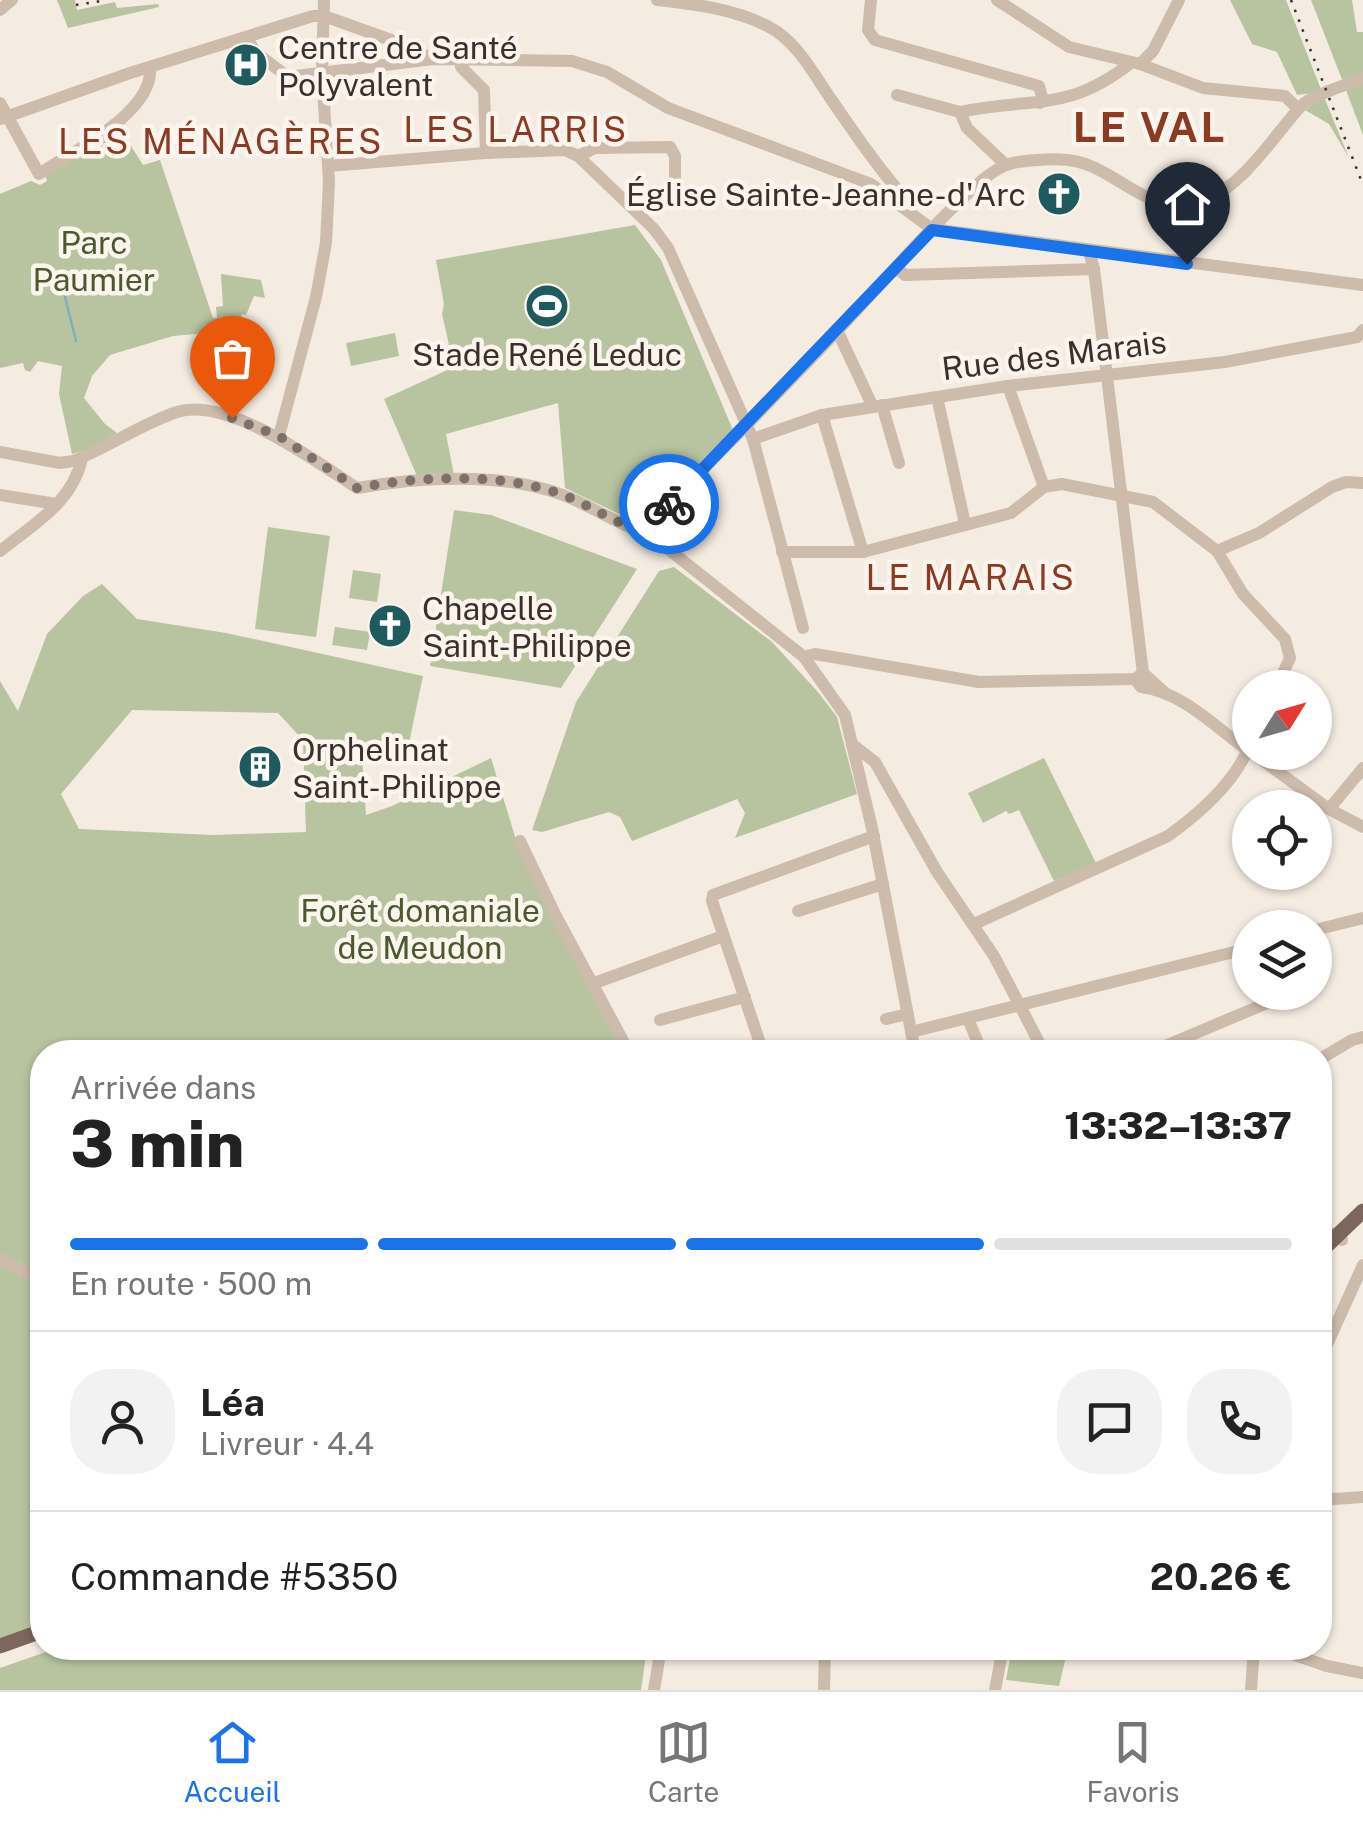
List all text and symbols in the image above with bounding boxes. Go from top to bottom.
place label: Centre de Santé Polyvalent [278,29,518,103]
hospital icon: Centre de Santé Polyvalent [223,42,269,88]
district label: LE VAL [1073,102,1227,151]
district label: LES LARRIS [403,109,629,150]
district label: LES MÉNAGÈRES [58,120,384,162]
pin [1145,162,1230,265]
church icon: Église Sainte-Jeanne-d'Arc [1036,171,1082,217]
place label: Église Sainte-Jeanne-d'Arc [626,176,1026,213]
icon: home [1160,177,1215,232]
park label: Parc Paumier [33,224,155,298]
sports icon: Stade René Leduc [524,283,570,329]
pin [190,316,275,419]
street label: Rue des Marais [940,323,1168,387]
icon: bag [205,331,260,386]
place label: Stade René Leduc [412,336,682,373]
courier [619,454,719,554]
icon: bike [642,477,697,532]
district label: LE MARAIS [866,557,1076,598]
place label: Chapelle Saint-Philippe [422,590,632,664]
church icon: Chapelle Saint-Philippe [367,603,413,649]
north arrow [1232,670,1332,770]
map controls [1232,670,1332,1010]
place label: Orphelinat Saint-Philippe [292,731,502,805]
building icon: Orphelinat Saint-Philippe [237,744,283,790]
button: locate [1232,790,1332,890]
park label: Forêt domaniale de Meudon [300,892,540,966]
button: layers [1232,910,1332,1010]
text: Arrivée dans [70,1069,256,1106]
text: 13:32–13:37 [1064,1103,1292,1148]
text: 3 min [70,1105,245,1182]
text: En route · 500 m [70,1265,312,1302]
button: person [70,1369,175,1474]
button: chat [1057,1369,1162,1474]
button: phone [1187,1369,1292,1474]
text: Léa [200,1380,265,1425]
text: Livreur · 4.4 [200,1425,374,1462]
text: Commande #5350 [70,1554,398,1599]
text: 20.26 € [1150,1554,1292,1599]
tab: Accueil [183,1715,281,1808]
tab: Carte [648,1715,719,1808]
tab: Favoris [1086,1715,1180,1808]

